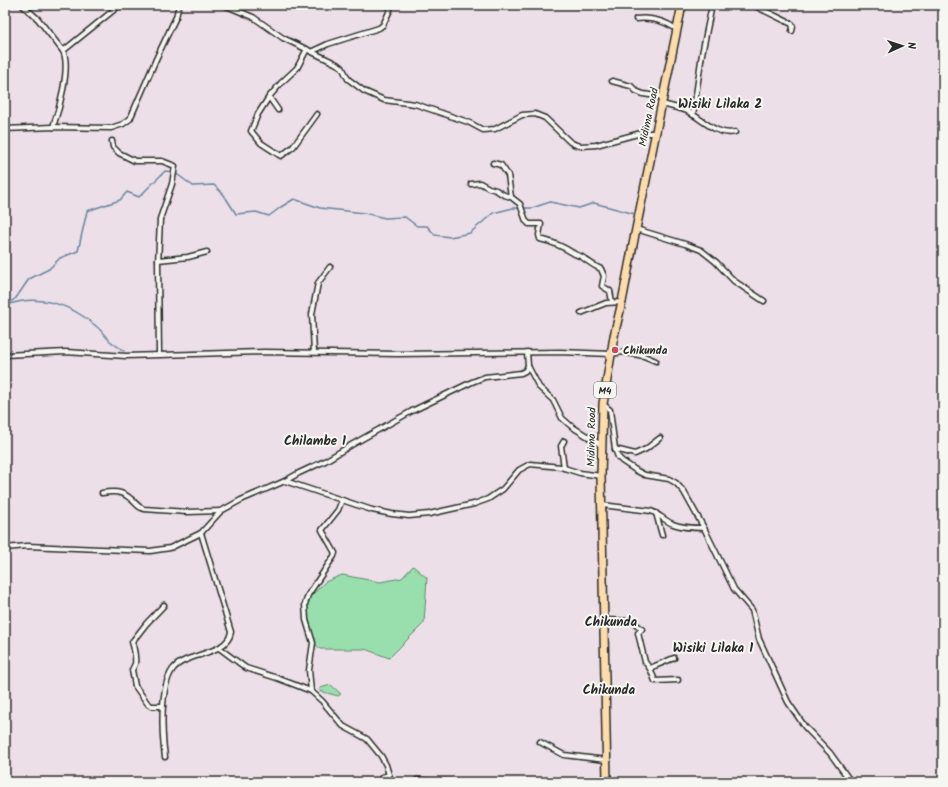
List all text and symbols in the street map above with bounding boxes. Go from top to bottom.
north arrow [882,26,922,66]
text: N [902,42,920,50]
street label: Midima Road [634,86,664,148]
district label: Wisiki Lilaka 2 [678,94,762,115]
place label: Chikunda [623,342,668,360]
marker: Chikunda [610,345,620,355]
road number: M4 [594,382,616,398]
street label: Midima Road [582,406,602,467]
district label: Chilambe 1 [284,431,346,452]
district label: Chikunda [585,612,638,633]
district label: Wisiki Lilaka 1 [673,638,753,659]
district label: Chikunda [583,680,636,701]

